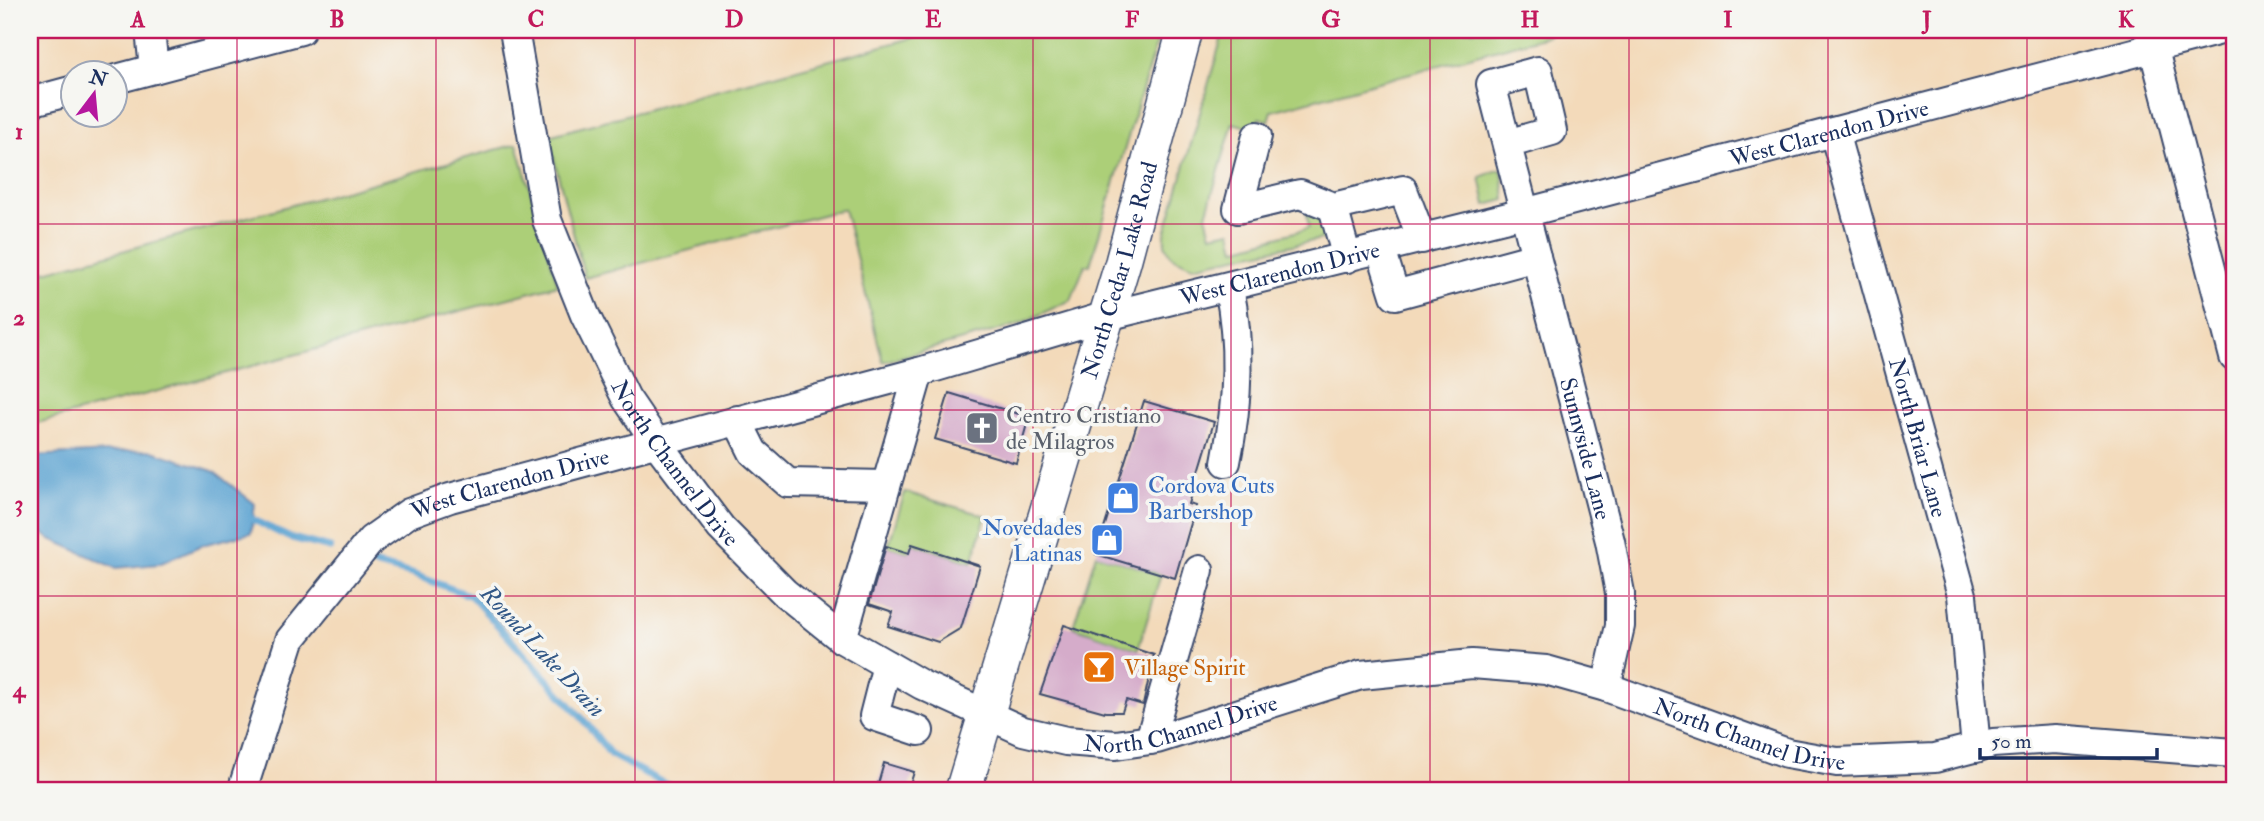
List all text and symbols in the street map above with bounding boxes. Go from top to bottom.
text: A [130,5,146,34]
text: B [329,5,345,34]
text: C [528,5,544,34]
text: D [725,5,743,34]
text: E [925,5,942,34]
text: F [1125,5,1140,34]
text: G [1321,5,1341,34]
text: H [1521,5,1540,34]
text: I [1723,5,1733,34]
text: J [1921,5,1932,35]
text: K [2118,5,2135,34]
north arrow [60,60,130,130]
text: N [86,64,111,93]
street label: West Clarendon Drive [1725,93,1932,174]
text: 1 [15,117,23,146]
street label: North Cedar Lake Road [1075,158,1164,382]
street label: West Clarendon Drive [1176,235,1383,313]
text: 2 [13,303,25,332]
street label: North Briar Lane [1882,355,1954,521]
street label: North Channel Drive [604,375,745,553]
street label: Sunnyside Lane [1553,375,1618,523]
place label: Centro Cristiano de Milagros [1006,401,1161,456]
church icon: Centro Cristiano de Milagros [963,409,1001,447]
street label: West Clarendon Drive [406,442,613,527]
place label: Cordova Cuts Barbershop [1148,471,1275,527]
shop icon: Cordova Cuts Barbershop [1104,479,1142,517]
text: 3 [15,489,23,518]
place label: Novedades Latinas [982,513,1082,568]
shop icon: Novedades Latinas [1088,521,1126,559]
water label: Round Lake Drain [473,578,612,724]
bar icon: Village Spirit [1080,648,1118,686]
place label: Village Spirit [1124,653,1246,683]
text: 4 [12,675,27,704]
street label: North Channel Drive [1082,688,1281,760]
street label: North Channel Drive [1650,692,1846,777]
scale bar [1980,716,2157,760]
text: 50 m [1991,728,2032,755]

